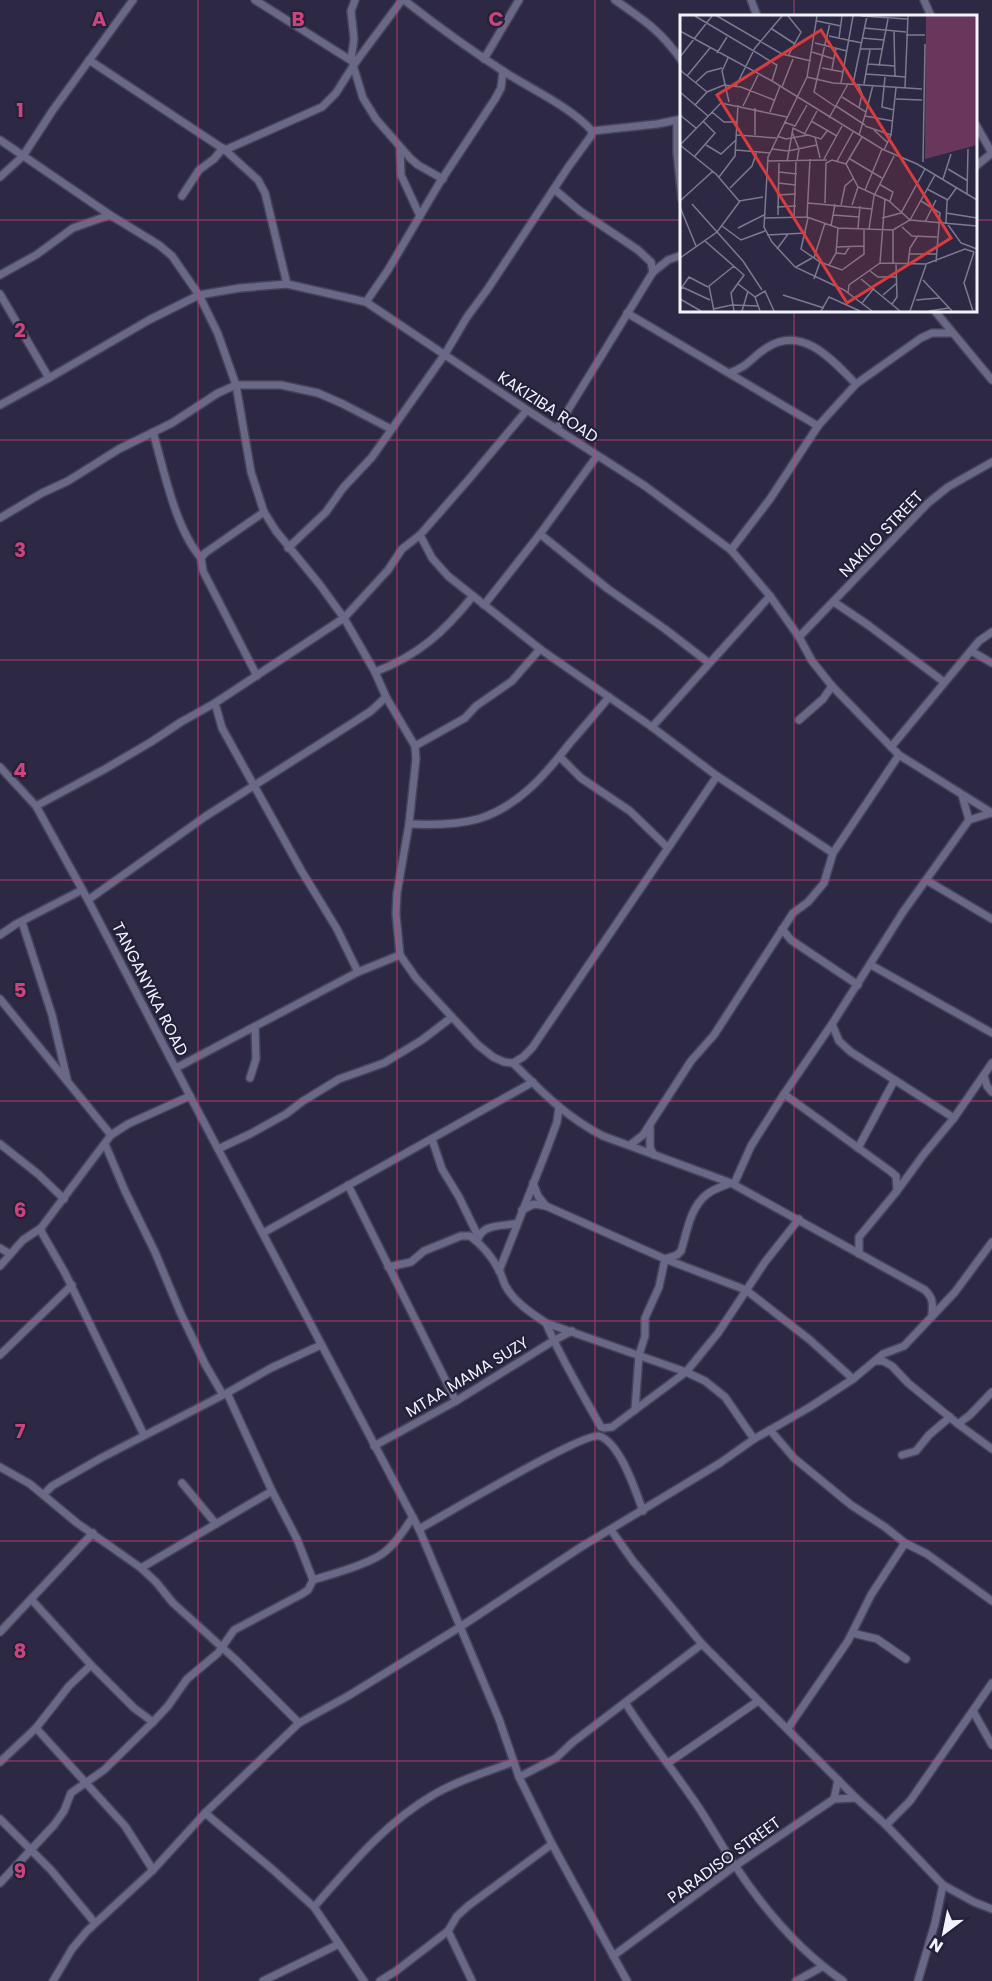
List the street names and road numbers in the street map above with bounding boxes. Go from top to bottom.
street label: KAKIZIBA ROAD [493,366,603,448]
street label: NAKILO STREET [834,485,928,582]
street label: TANGANYIKA ROAD [106,918,194,1060]
street label: MTAA MAMA SUZY [401,1331,533,1423]
street label: PARADISO STREET [663,1811,786,1909]

